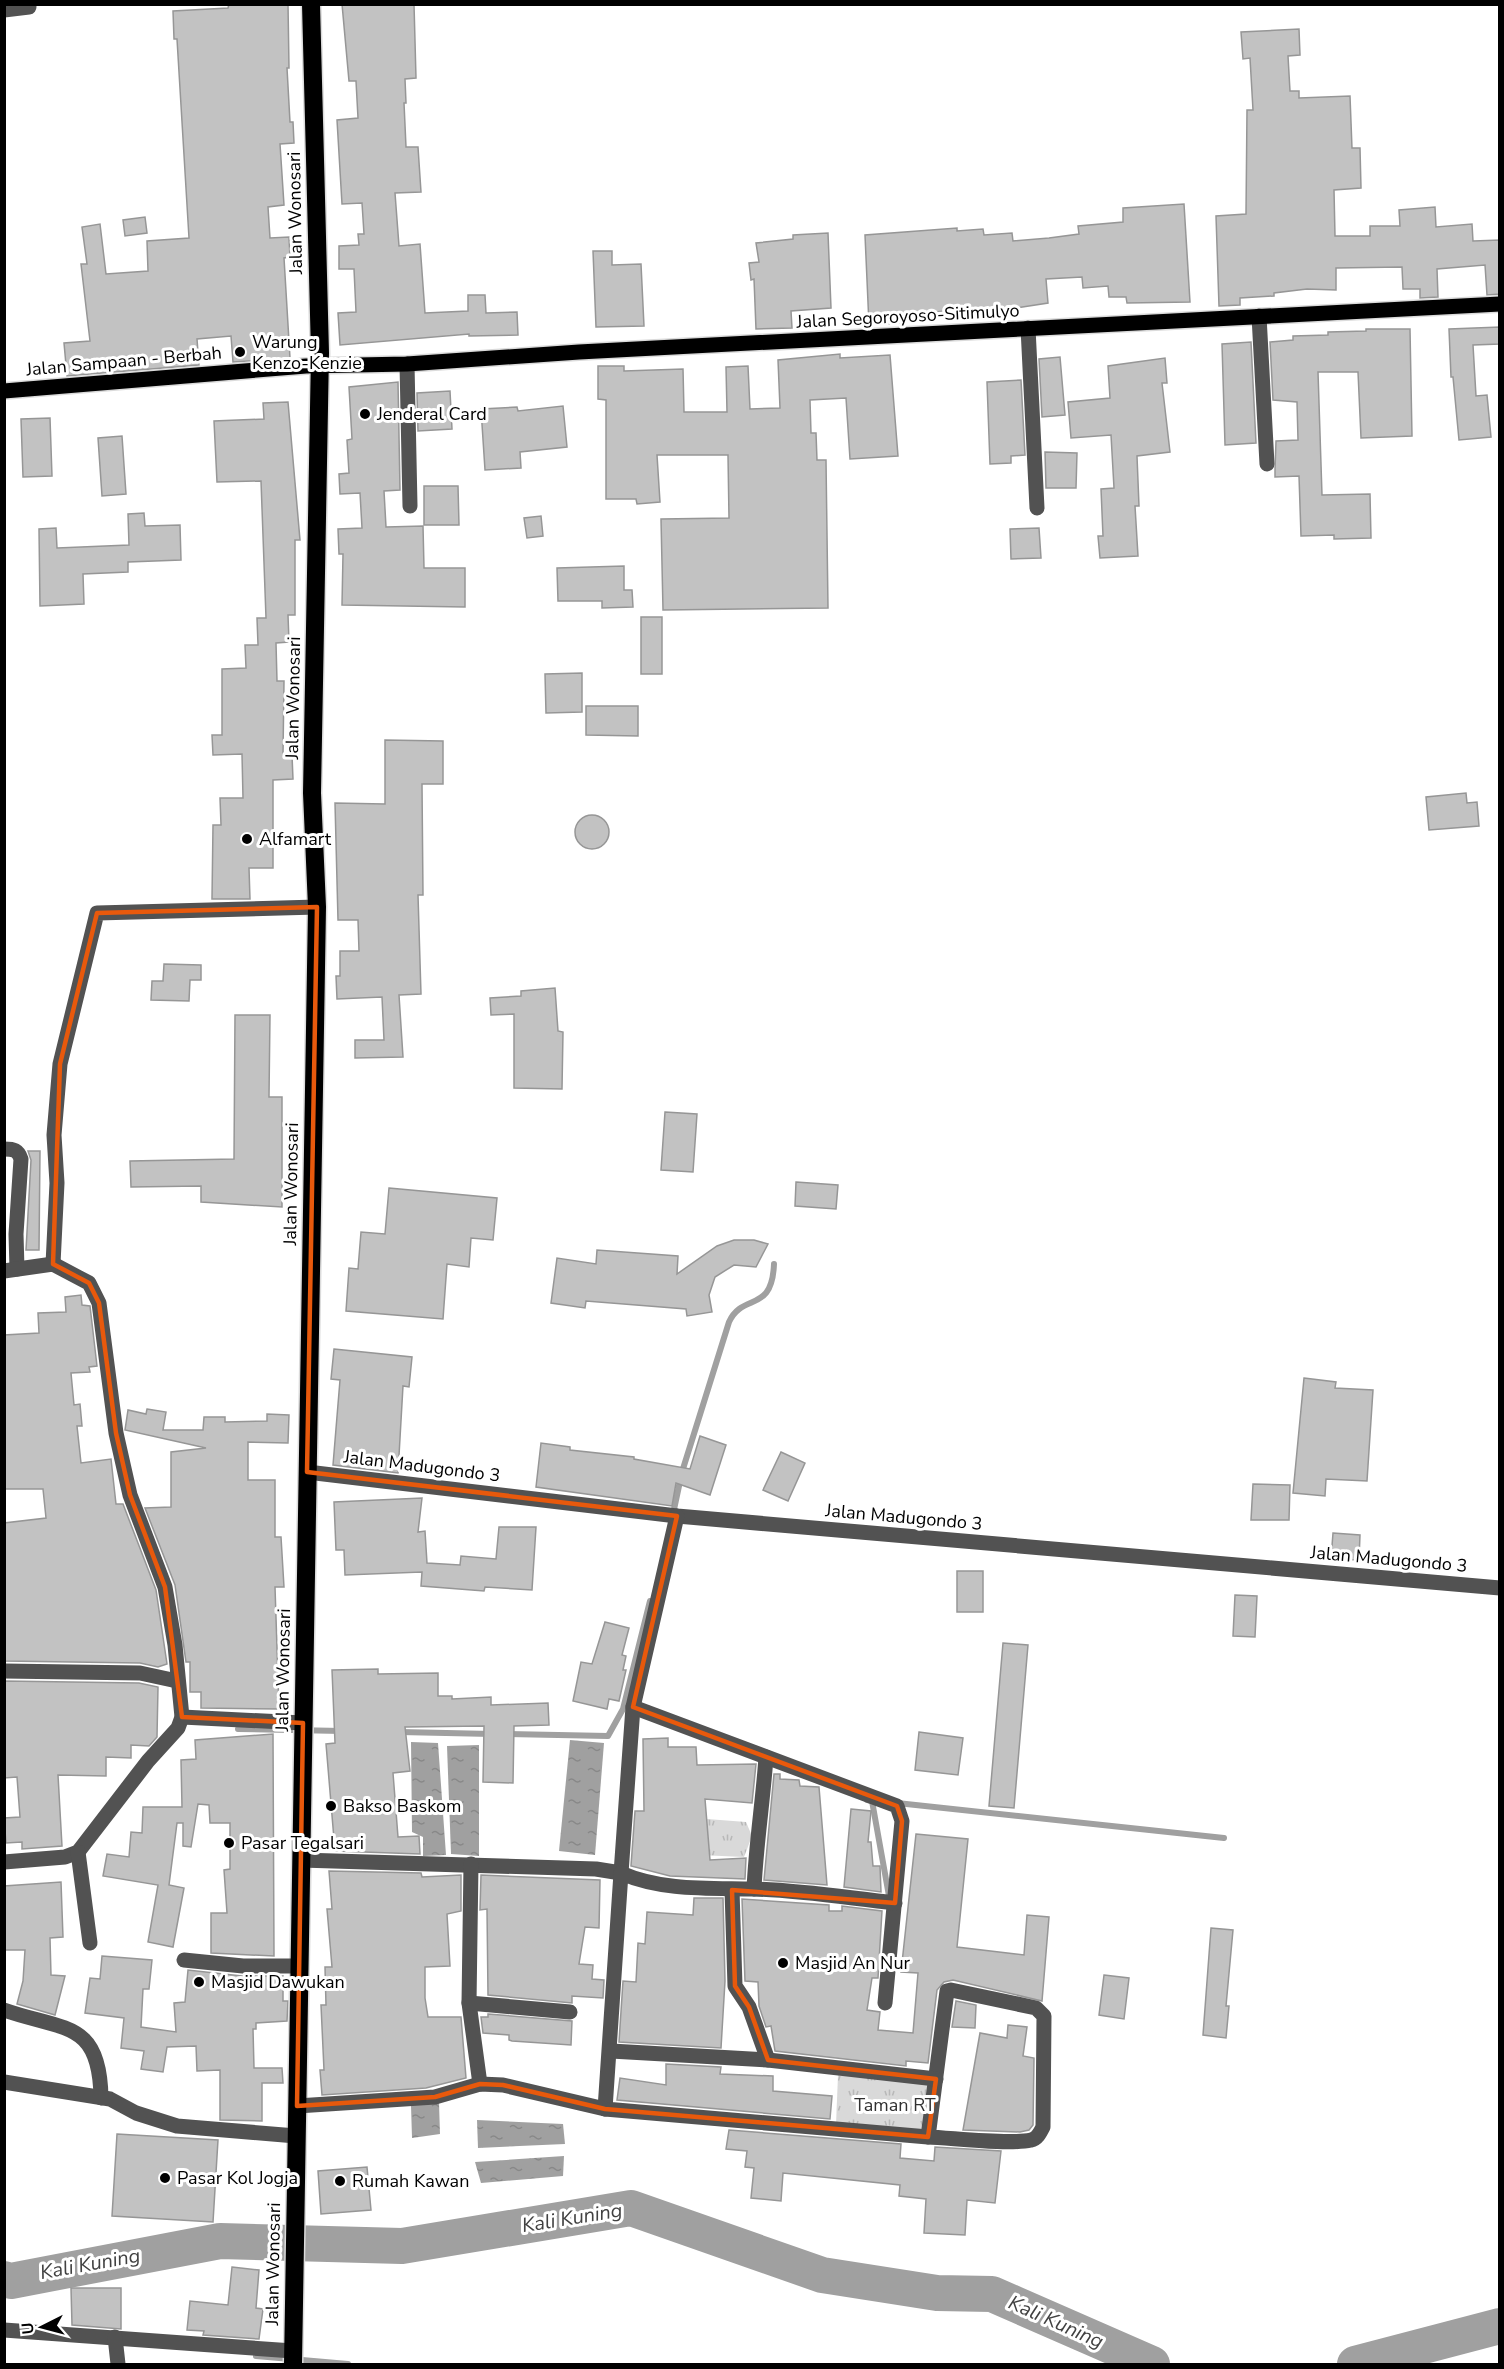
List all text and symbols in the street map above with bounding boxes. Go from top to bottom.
street label: Jalan Wonosari [282,151,308,276]
street label: Jalan Segoroyoso-Sitimulyo [795,298,1020,334]
place label: Warung Kenzo-Kenzie [252,330,362,375]
street label: Jalan Sampaan - Berbah [24,340,223,382]
marker: Warung Kenzo-Kenzie [233,345,247,359]
place label: Jenderal Card [376,402,487,426]
marker: Jenderal Card [358,407,372,421]
street label: Jalan Wonosari [280,636,306,761]
place label: Alfamart [259,827,332,851]
marker: Alfamart [240,832,254,846]
street label: Jalan Wonosari [278,1122,304,1247]
street label: Jalan Madugondo 3 [341,1444,502,1487]
street label: Jalan Madugondo 3 [824,1498,983,1536]
street label: Jalan Madugondo 3 [1309,1540,1468,1578]
street label: Jalan Wonosari [270,1608,296,1733]
place label: Bakso Baskom [343,1794,461,1818]
marker: Bakso Baskom [324,1799,338,1813]
place label: Pasar Tegalsari [241,1831,364,1855]
marker: Pasar Tegalsari [222,1836,236,1850]
place label: Masjid An Nur [795,1951,911,1975]
marker: Masjid An Nur [776,1956,790,1970]
place label: Masjid Dawukan [211,1970,345,1994]
marker: Masjid Dawukan [192,1975,206,1989]
park label: Taman RT [854,2093,936,2117]
place label: Pasar Kol Jogja [177,2166,298,2190]
place label: Rumah Kawan [352,2169,469,2193]
marker: Pasar Kol Jogja [158,2171,172,2185]
marker: Rumah Kawan [333,2174,347,2188]
water label: Kali Kuning [520,2197,624,2239]
street label: Jalan Wonosari [260,2202,286,2327]
water label: Kali Kuning [38,2242,142,2286]
water label: Kali Kuning [1004,2289,1108,2355]
north arrow [12,2297,72,2357]
text: U [17,2321,40,2335]

